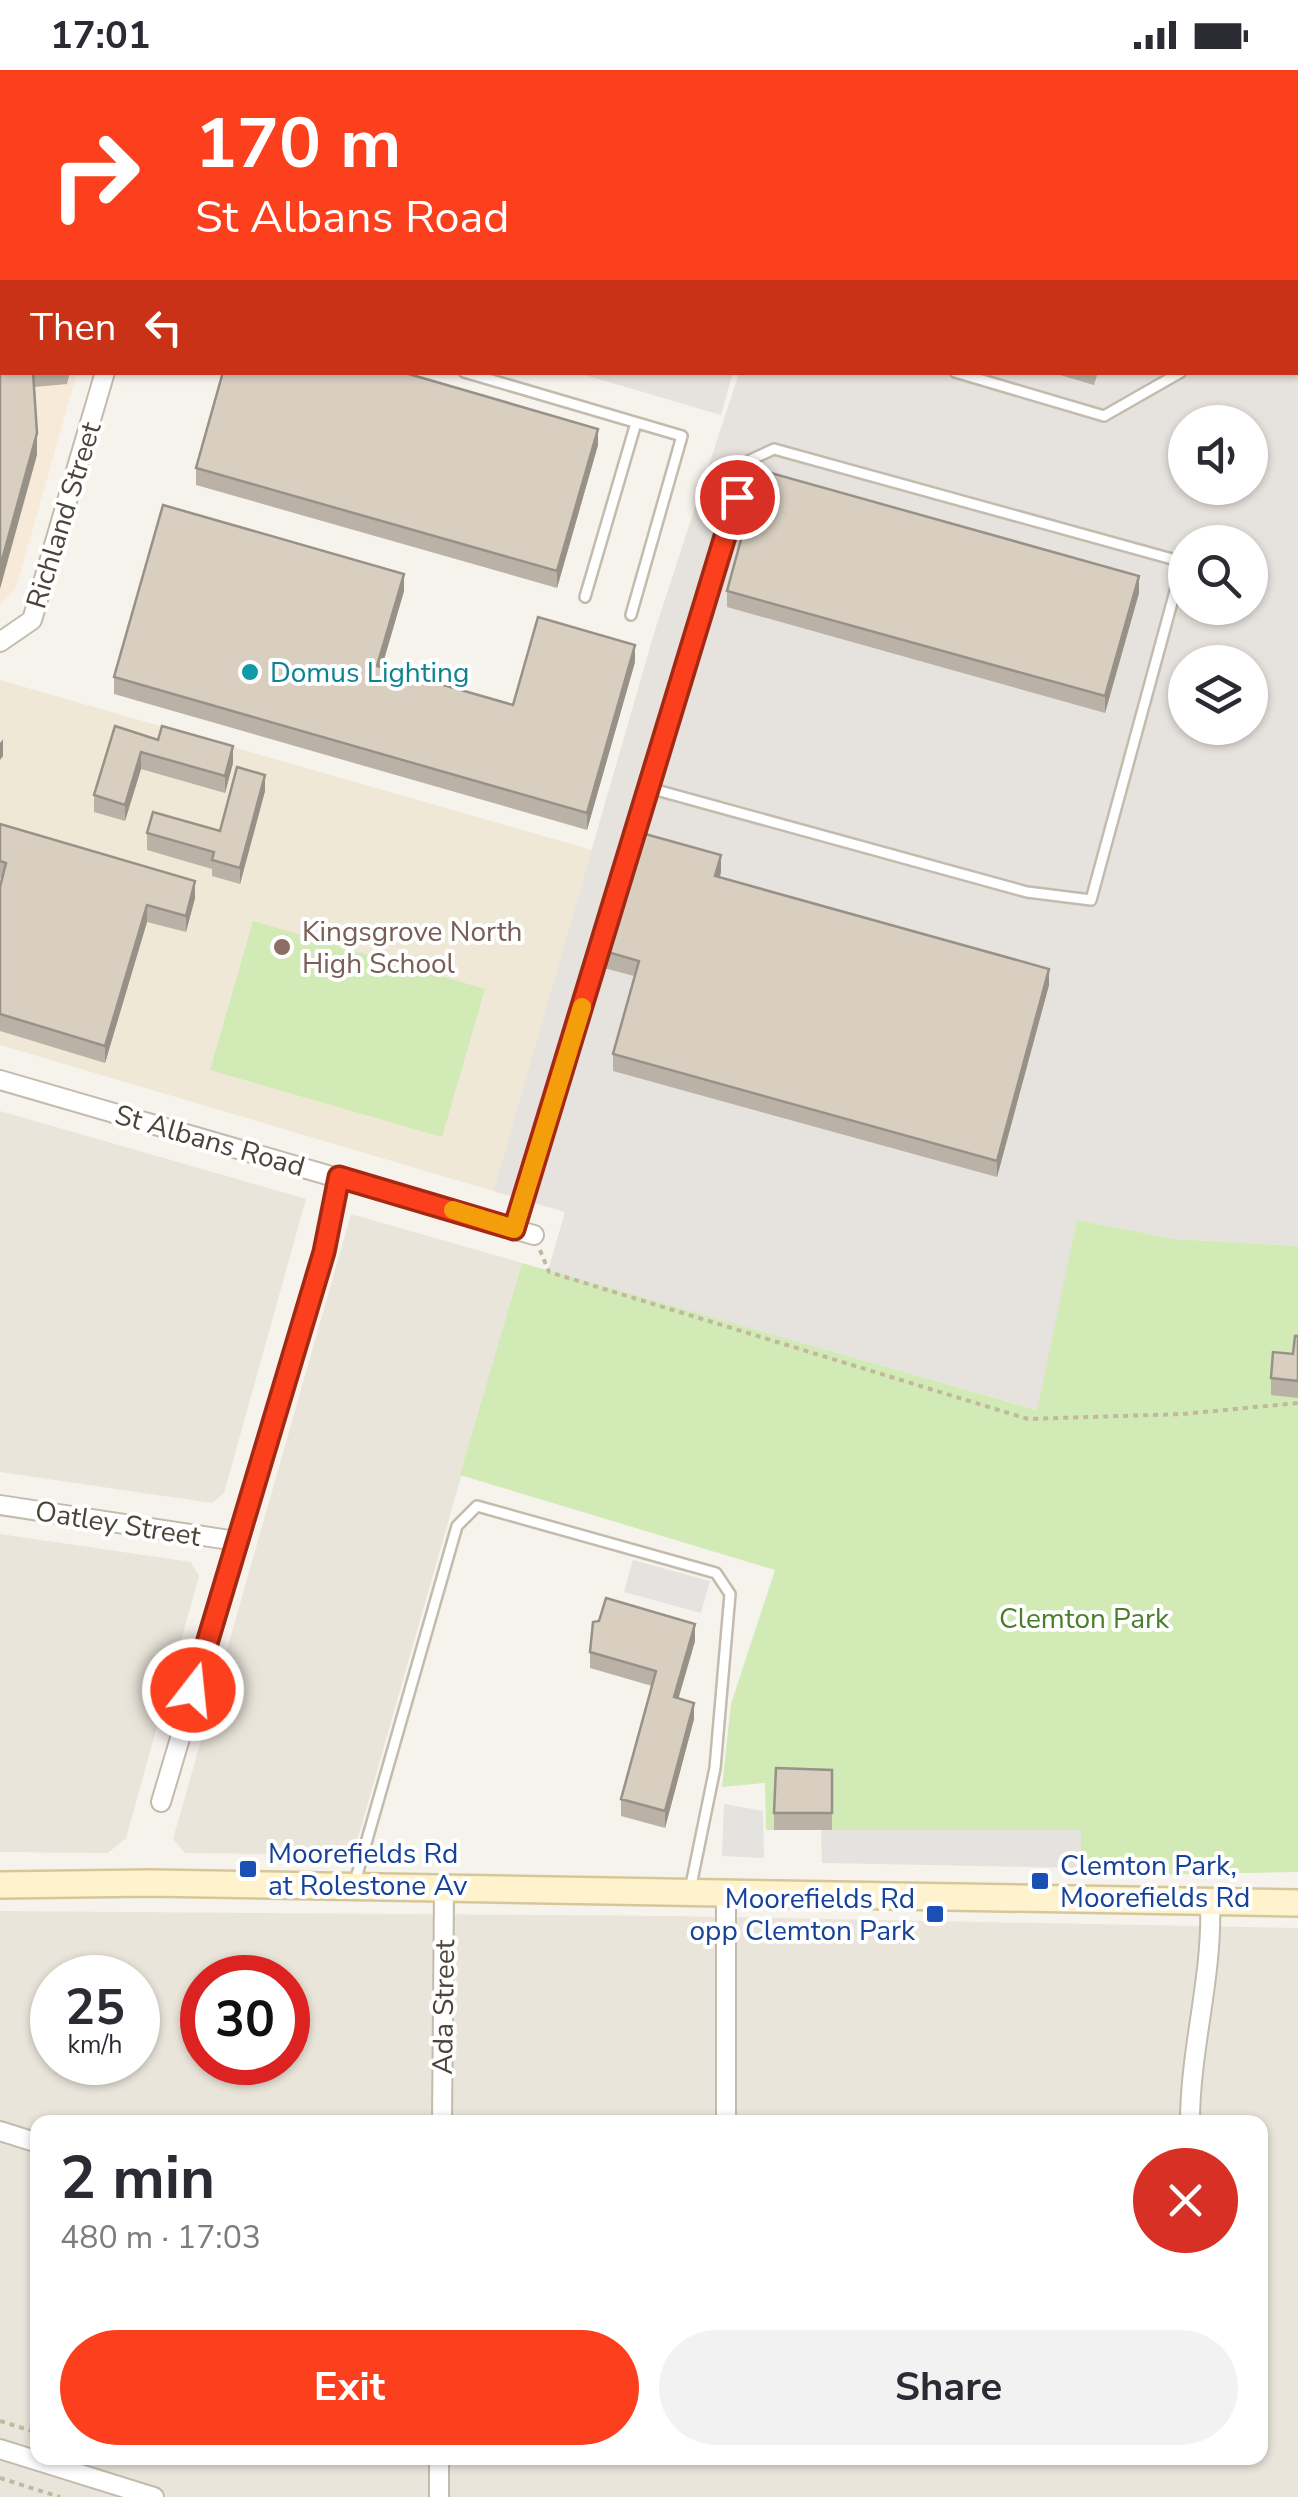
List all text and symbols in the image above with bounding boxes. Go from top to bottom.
text: 17:01 [50,10,151,61]
text: 170 m [195,96,401,192]
icon: right [30,110,160,240]
text: St Albans Road [195,187,510,248]
icon: left [136,300,191,355]
text: Then [30,302,116,353]
map controls [1168,405,1268,745]
button: sound [1168,405,1268,505]
street label: Richland Street [18,417,110,613]
pin [695,455,780,540]
icon: arrive [710,470,765,525]
button: search [1168,525,1268,625]
button: layers [1168,645,1268,745]
place label: Domus Lighting [270,654,469,692]
marker: Domus Lighting [239,661,261,683]
place label: Kingsgrove North High School [302,913,522,983]
marker: Kingsgrove North High School [271,936,293,958]
street label: St Albans Road [110,1096,309,1186]
street label: Oatley Street [32,1492,203,1556]
park label: Clemton Park [999,1600,1170,1638]
position arrow [141,1638,245,1742]
place label: Moorefields Rd at Rolestone Av [268,1835,468,1905]
place label: Clemton Park, Moorefields Rd [1060,1847,1250,1917]
marker: Moorefields Rd at Rolestone Av [237,1858,259,1880]
marker: Clemton Park, Moorefields Rd [1029,1870,1051,1892]
place label: Moorefields Rd opp Clemton Park [689,1880,916,1950]
marker: Moorefields Rd opp Clemton Park [924,1903,946,1925]
street label: Ada Street [424,1939,464,2075]
speed limit sign: 30 [180,1955,310,2085]
text: 25 [65,1973,125,2042]
text: km/h [67,2028,123,2062]
text: 2 min [60,2137,215,2219]
button: close [1133,2148,1238,2253]
text: 480 m · 17:03 [60,2216,261,2259]
button: Exit [60,2330,639,2445]
button: Share [659,2330,1238,2445]

